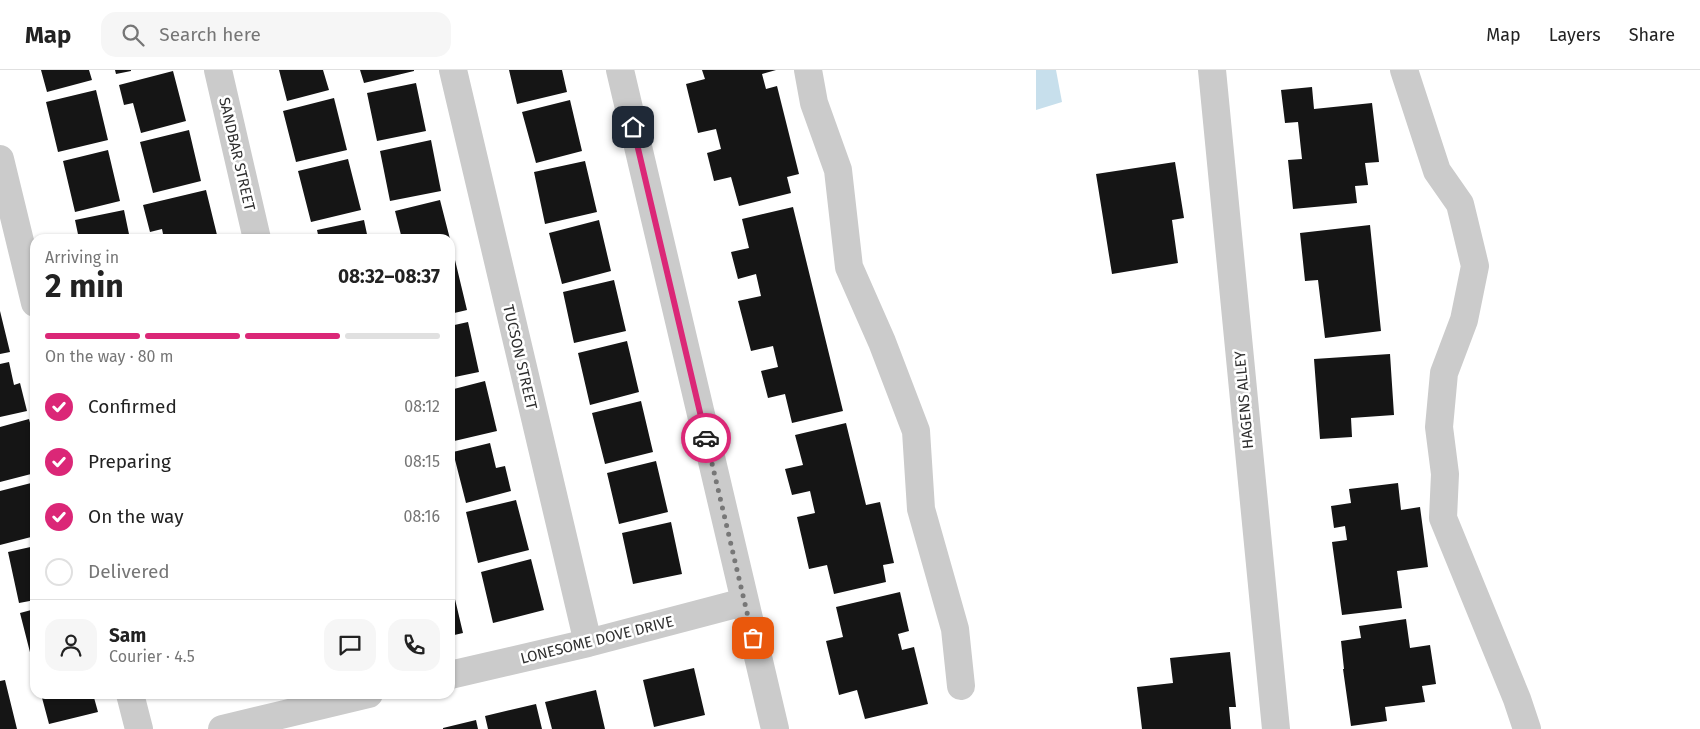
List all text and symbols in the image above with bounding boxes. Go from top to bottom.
search box [101,12,451,57]
text: Map [25,21,71,49]
icon: search [119,21,147,49]
text: Search here [159,23,261,46]
text: Map [1486,24,1521,46]
text: Layers [1549,24,1601,46]
text: Share [1629,24,1675,46]
street label: SANDBAR STREET [215,96,259,213]
pin [612,106,654,148]
icon: home [619,113,647,141]
text: Arriving in [45,248,119,267]
text: 08:32–08:37 [338,265,440,288]
text: 2 min [45,267,124,305]
street label: TUCSON STREET [499,303,541,411]
text: On the way · 80 m [45,347,173,366]
street label: HAGENS ALLEY [1231,350,1257,450]
icon: check [45,393,73,421]
text: Confirmed [88,395,177,418]
text: 08:12 [404,397,440,416]
courier [681,413,731,463]
icon: car [692,424,720,452]
icon: check [45,448,73,476]
text: Preparing [88,450,171,473]
text: 08:15 [404,452,440,471]
icon: check [45,503,73,531]
text: On the way [88,505,184,528]
text: 08:16 [404,507,440,526]
text: Delivered [88,560,170,583]
street label: LONESOME DOVE DRIVE [519,612,675,668]
pin [732,617,774,659]
button: person [45,619,97,671]
button: chat [324,619,376,671]
button: phone [388,619,440,671]
text: Sam [109,624,146,647]
icon: bag [739,624,767,652]
text: Courier · 4.5 [109,647,195,666]

